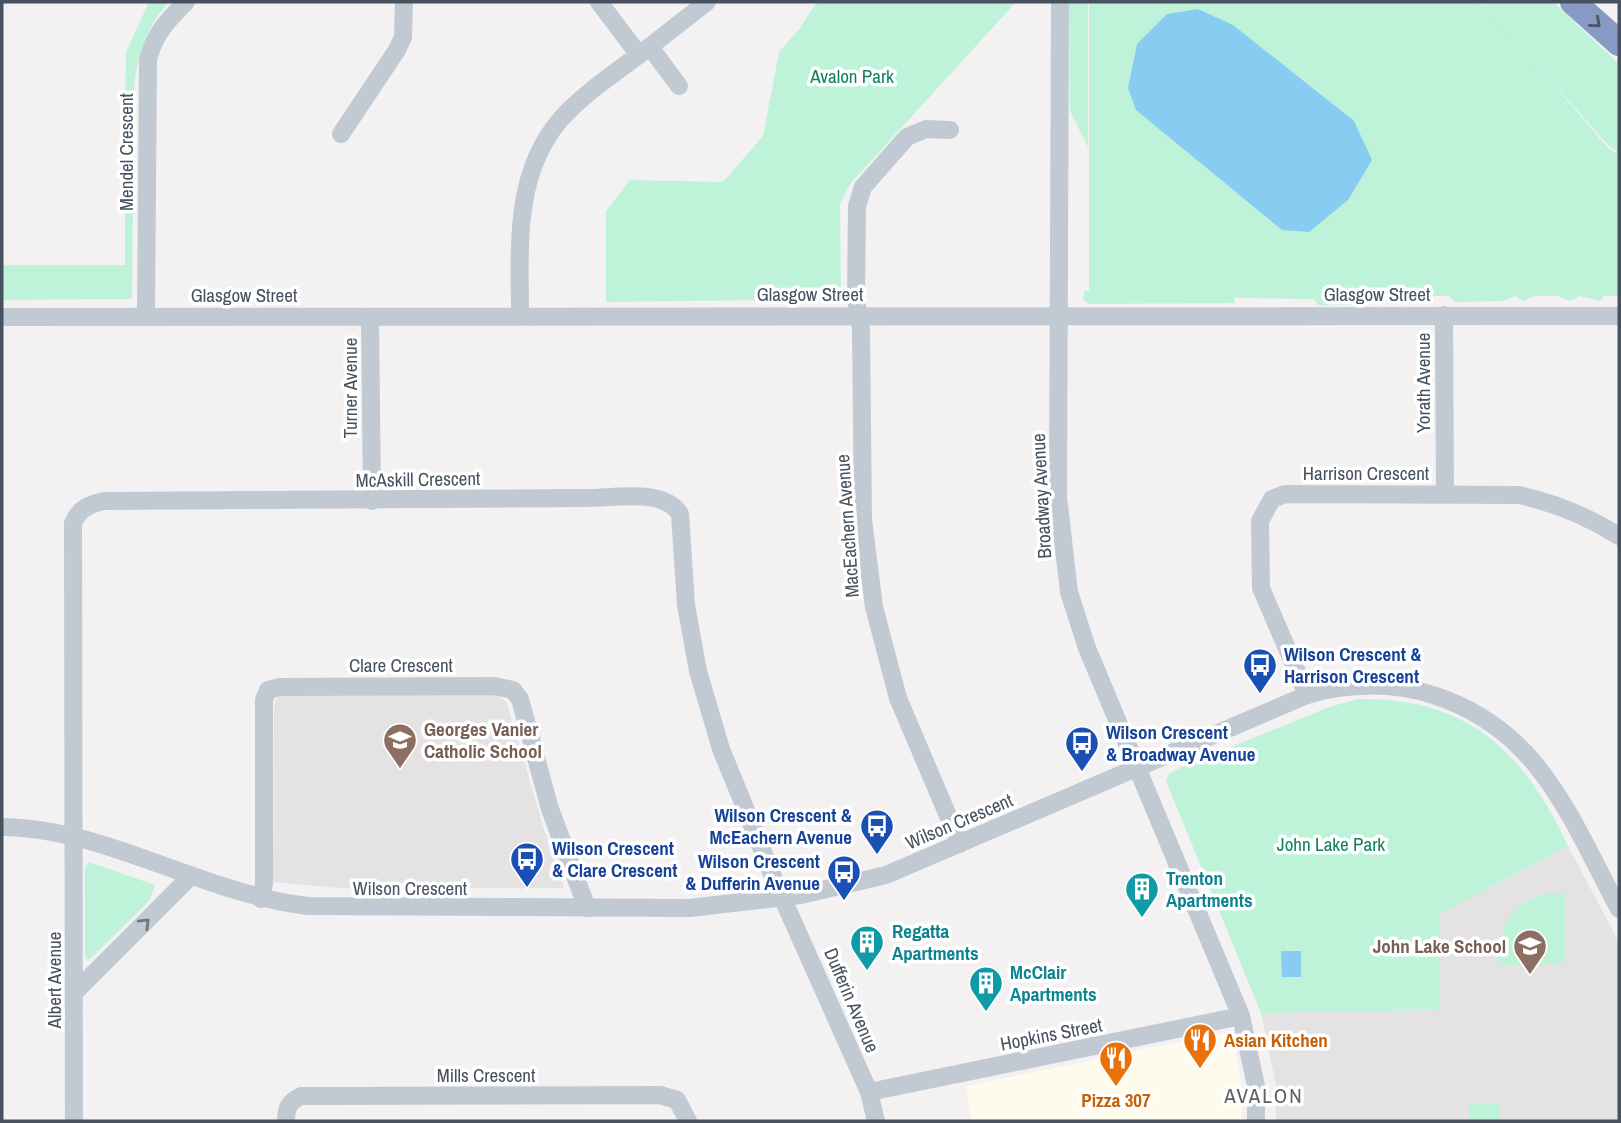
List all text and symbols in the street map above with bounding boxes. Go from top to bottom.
one-way arrow [1588,15,1601,27]
park label: Avalon Park [809,63,894,89]
street label: Mendel Crescent [113,92,139,211]
street label: Glasgow Street [757,281,864,307]
street label: Glasgow Street [1324,281,1431,307]
street label: Glasgow Street [191,282,298,308]
street label: Yorath Avenue [1410,333,1436,433]
street label: Turner Avenue [337,338,363,438]
street label: Broadway Avenue [1025,433,1057,559]
street label: MacEachern Avenue [829,454,865,598]
street label: Harrison Crescent [1303,460,1430,486]
street label: McAskill Crescent [355,465,481,493]
place label: Wilson Crescent & Harrison Crescent [1284,641,1422,689]
bus stop icon: Wilson Crescent & Harrison Crescent [1241,646,1279,695]
street label: Clare Crescent [349,652,454,678]
place label: Georges Vanier Catholic School [424,716,542,764]
place label: Wilson Crescent & Broadway Avenue [1106,719,1256,767]
school or university icon: Georges Vanier Catholic School [381,721,419,770]
bus stop icon: Wilson Crescent & Broadway Avenue [1063,724,1101,773]
street label: Wilson Crescent [901,786,1017,855]
place label: Wilson Crescent & McEachern Avenue [709,802,852,850]
bus stop icon: Wilson Crescent & McEachern Avenue [858,807,896,856]
park label: John Lake Park [1277,831,1385,857]
place label: Wilson Crescent & Clare Crescent [552,835,678,883]
bus stop icon: Wilson Crescent & Clare Crescent [508,840,546,889]
place label: Wilson Crescent & Dufferin Avenue [685,848,820,896]
bus stop icon: Wilson Crescent & Dufferin Avenue [825,853,863,902]
place label: Trenton Apartments [1166,865,1253,913]
building icon: Trenton Apartments [1123,870,1161,919]
street label: Wilson Crescent [353,875,468,901]
one-way arrow [136,918,149,931]
place label: Regatta Apartments [892,918,979,966]
building icon: Regatta Apartments [848,923,886,972]
school or university icon: John Lake School [1511,927,1549,976]
street label: Albert Avenue [41,932,67,1029]
place label: John Lake School [1373,933,1506,959]
street label: Dufferin Avenue [818,944,886,1056]
place label: McClair Apartments [1010,959,1097,1007]
building icon: McClair Apartments [967,964,1005,1013]
street label: Hopkins Street [998,1011,1105,1057]
restaurant icon: Asian Kitchen [1181,1021,1219,1070]
place label: Asian Kitchen [1224,1027,1328,1053]
restaurant icon: Pizza 307 [1097,1039,1135,1088]
street label: Mills Crescent [437,1062,536,1088]
district label: AVALON [1223,1081,1304,1110]
place label: Pizza 307 [1081,1087,1151,1113]

